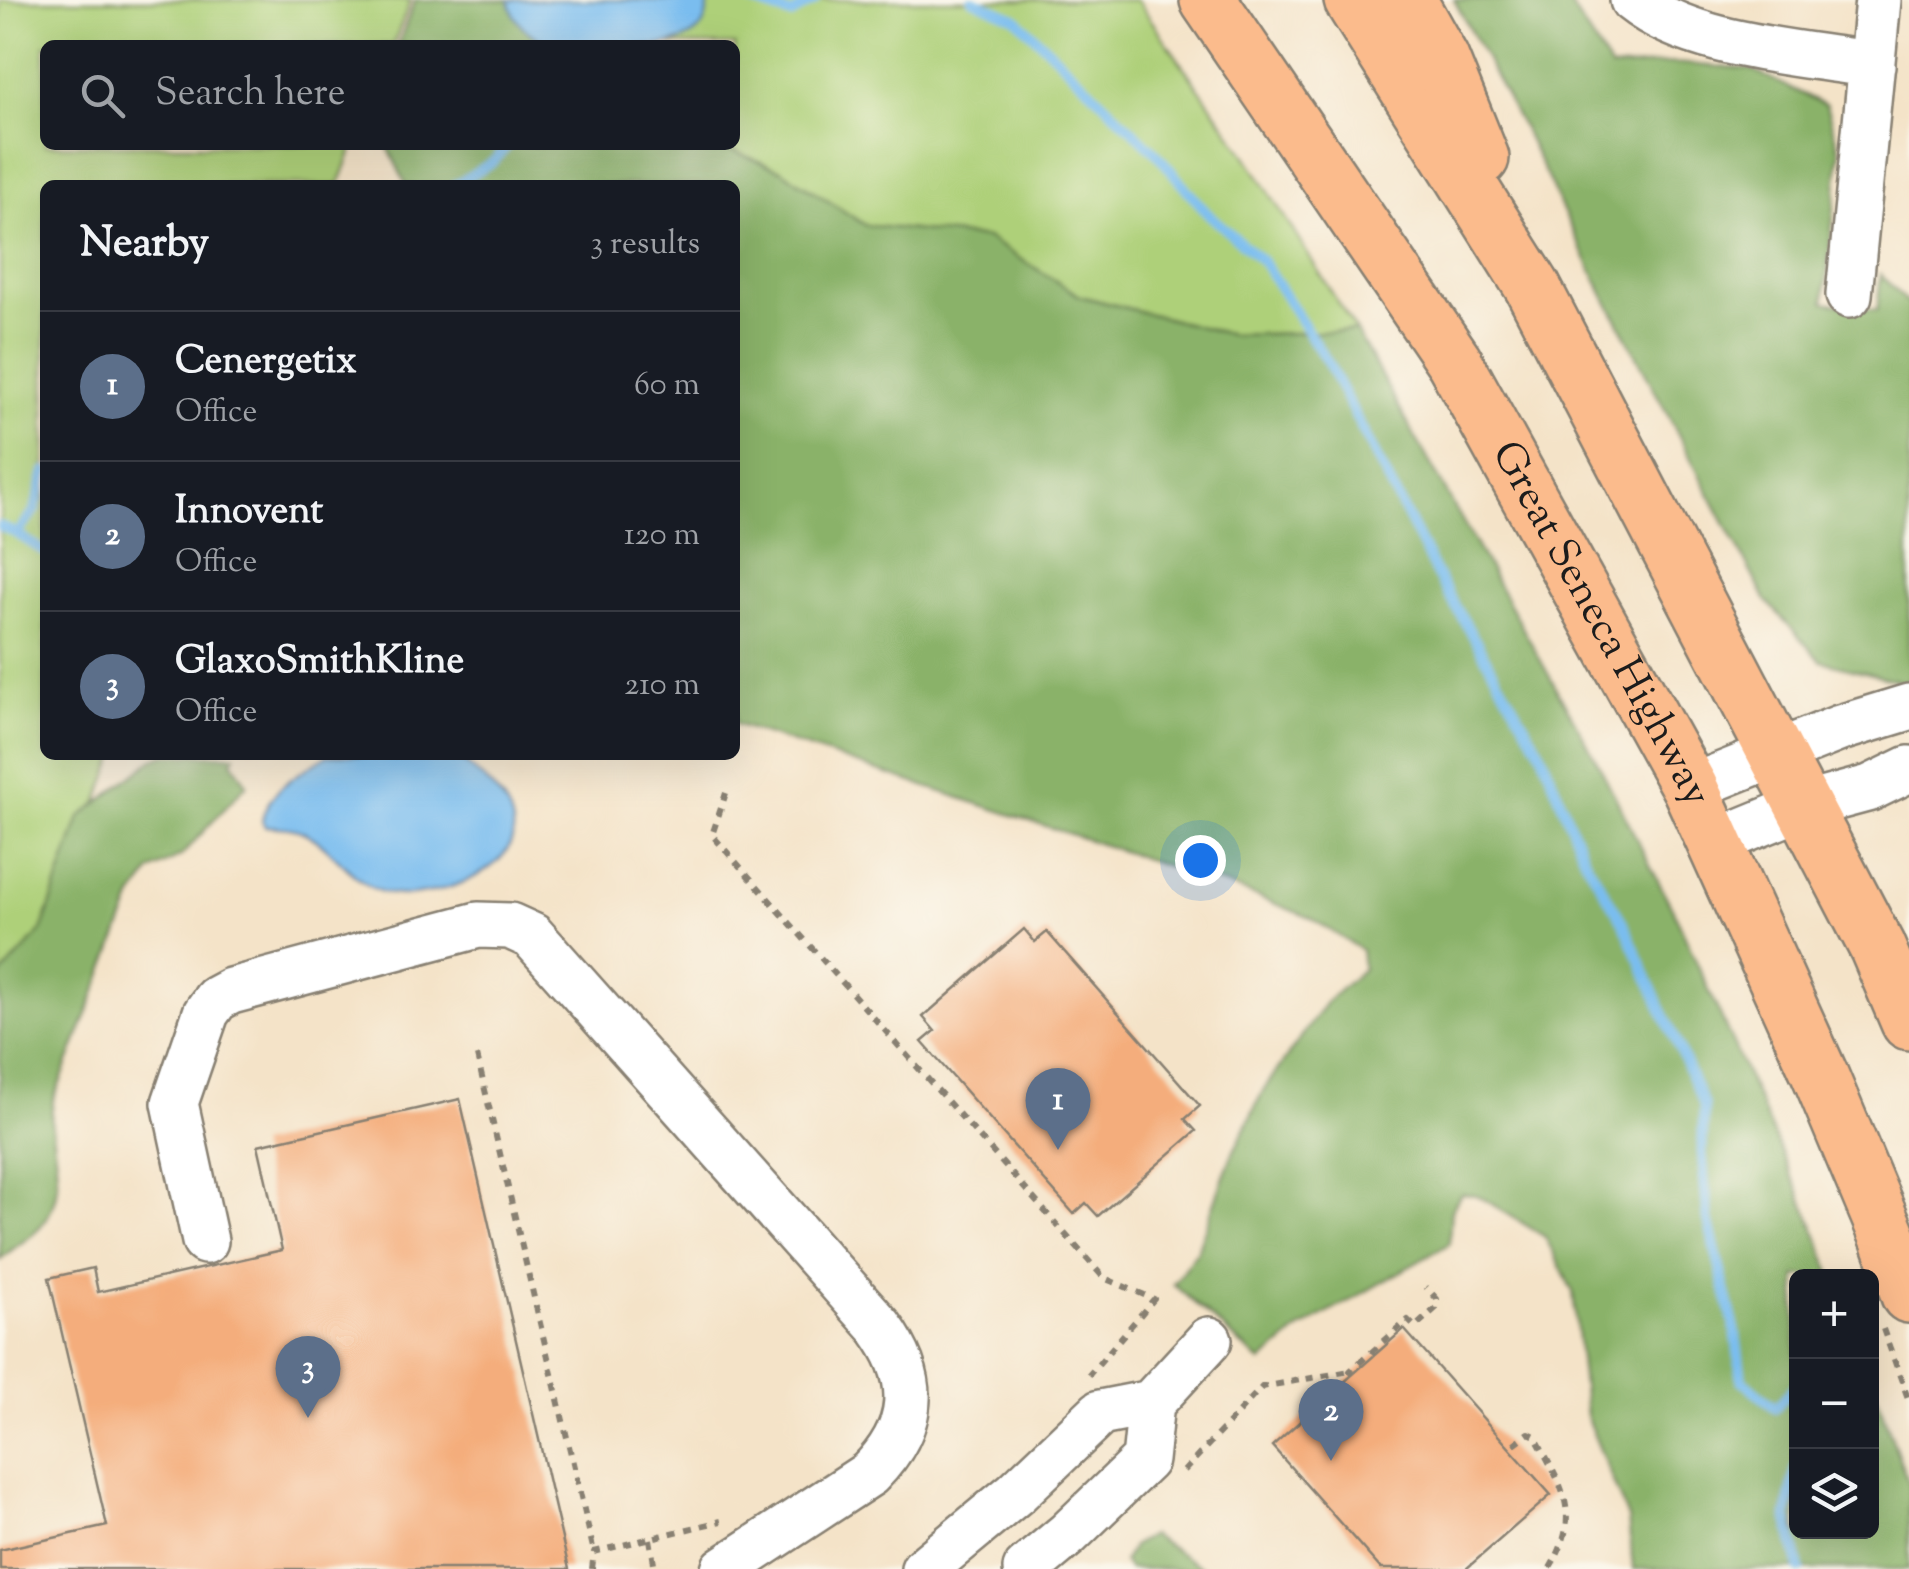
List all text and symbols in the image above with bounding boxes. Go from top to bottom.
search box [40,40,740,150]
icon: search [75,68,130,123]
text: Search here [155,68,346,122]
text: Nearby [80,215,209,275]
text: 3 results [590,222,700,268]
text: Cenergetix [175,336,357,390]
text: 1 [107,363,118,409]
text: 60 m [634,363,700,409]
text: Office [175,390,257,436]
street label: Great Seneca Highway [1475,431,1725,817]
text: Innovent [175,486,323,540]
text: 2 [105,513,120,559]
text: 120 m [624,513,700,559]
text: Office [175,540,257,586]
text: GlaxoSmithKline [175,636,464,690]
text: 3 [106,663,119,709]
text: 210 m [624,663,700,709]
text: Office [175,690,257,736]
your location [1175,835,1226,886]
pin: 1 [1026,1068,1090,1150]
map controls [1789,1269,1879,1539]
button: + [1789,1269,1879,1359]
pin: 3 [276,1336,340,1418]
button: − [1789,1359,1879,1449]
pin: 2 [1298,1378,1364,1461]
button: layers [1789,1449,1879,1539]

